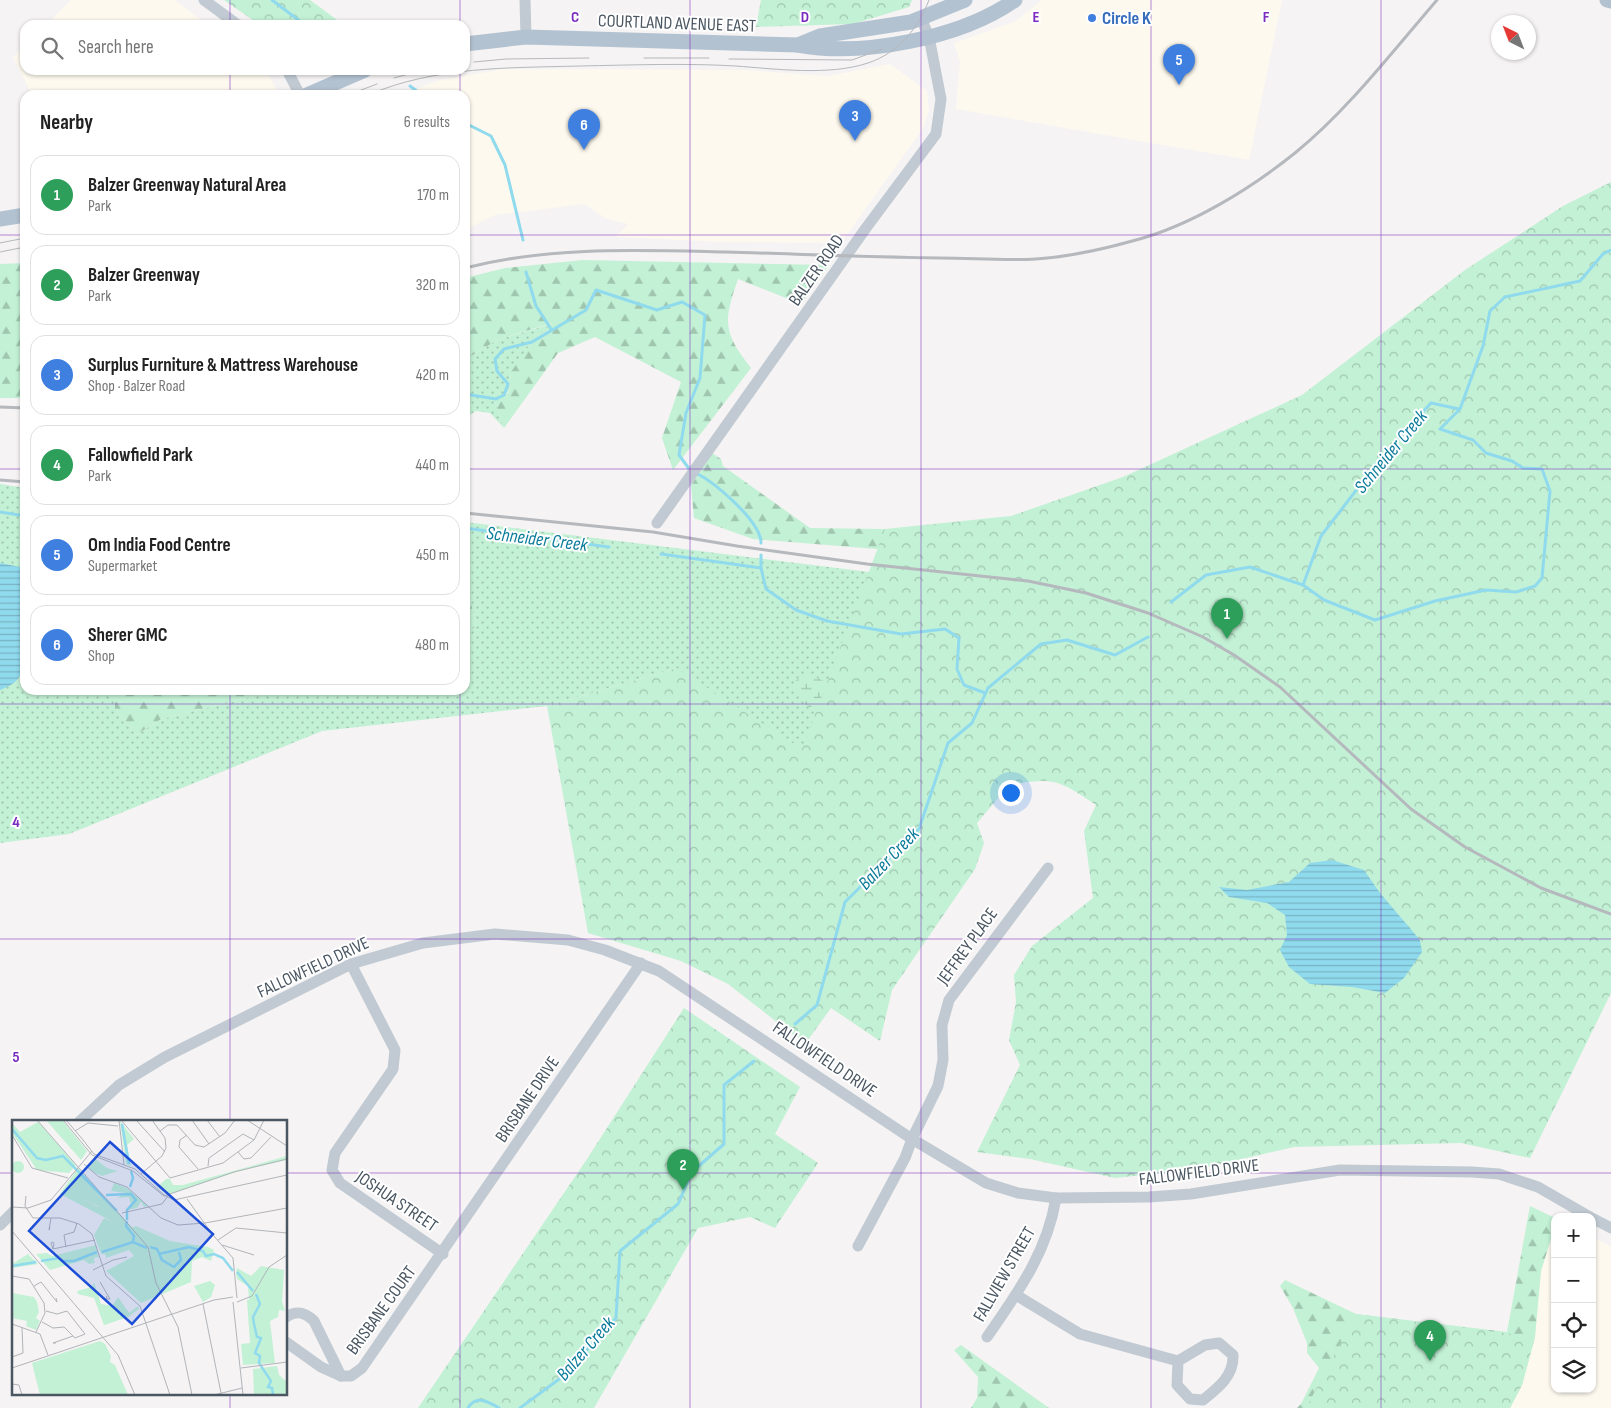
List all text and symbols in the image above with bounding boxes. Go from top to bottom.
text: C [571,8,579,27]
text: D [801,8,809,27]
text: E [1033,8,1040,27]
place label: Circle K [1102,8,1151,29]
text: F [1263,8,1270,27]
street label: COURTLAND AVENUE EAST [598,10,756,37]
marker: Circle K [1086,12,1098,24]
north arrow [1491,15,1536,60]
search box [20,20,470,75]
icon: search [38,34,66,62]
text: Search here [78,36,154,59]
pin: 5 [1163,44,1195,85]
pin: 3 [839,100,871,141]
pin: 6 [568,109,600,150]
text: Nearby [40,110,93,135]
text: 6 results [404,113,450,132]
text: Balzer Greenway Natural Area [88,174,286,197]
text: 1 [54,186,60,205]
text: 170 m [417,186,449,205]
text: Park [88,197,111,216]
street label: BALZER ROAD [784,231,849,310]
text: Balzer Greenway [88,264,200,287]
text: 2 [53,276,61,295]
text: 320 m [416,276,449,295]
text: Park [88,287,111,306]
text: Surplus Furniture & Mattress Warehouse [88,354,358,377]
text: 3 [53,366,61,385]
text: 420 m [416,366,449,385]
text: Shop · Balzer Road [88,377,185,396]
water label: Schneider Creek [1350,405,1433,498]
text: Fallowfield Park [88,444,193,467]
text: 4 [53,456,61,475]
text: 440 m [416,456,449,475]
text: Park [88,467,111,486]
water label: Schneider Creek [485,522,590,557]
text: Om India Food Centre [88,534,231,557]
text: 5 [53,546,61,565]
text: 450 m [416,546,449,565]
text: Supermarket [88,557,157,576]
pin: 1 [1211,598,1243,639]
text: Sherer GMC [88,624,167,647]
text: 6 [53,636,61,655]
text: 480 m [415,636,449,655]
text: Shop [88,647,115,666]
your location [998,780,1024,806]
text: 4 [12,813,20,832]
water label: Balzer Creek [854,822,925,895]
street label: JEFFREY PLACE [932,904,1002,989]
street label: FALLOWFIELD DRIVE [254,932,372,1002]
street label: FALLOWFIELD DRIVE [769,1017,881,1102]
text: 5 [12,1048,20,1067]
street label: BRISBANE DRIVE [491,1052,564,1146]
inset map [12,1120,288,1396]
pin: 2 [667,1149,699,1190]
street label: FALLOWFIELD DRIVE [1138,1155,1260,1190]
street label: JOSHUA STREET [351,1166,442,1236]
map controls [1551,1213,1596,1393]
button: + [1551,1213,1596,1258]
street label: FALLVIEW STREET [969,1223,1040,1325]
button: − [1551,1258,1596,1303]
street label: BRISBANE COURT [342,1262,421,1359]
button: locate [1551,1303,1596,1348]
water label: Balzer Creek [552,1311,621,1386]
pin: 4 [1414,1320,1446,1361]
button: layers [1551,1348,1596,1393]

